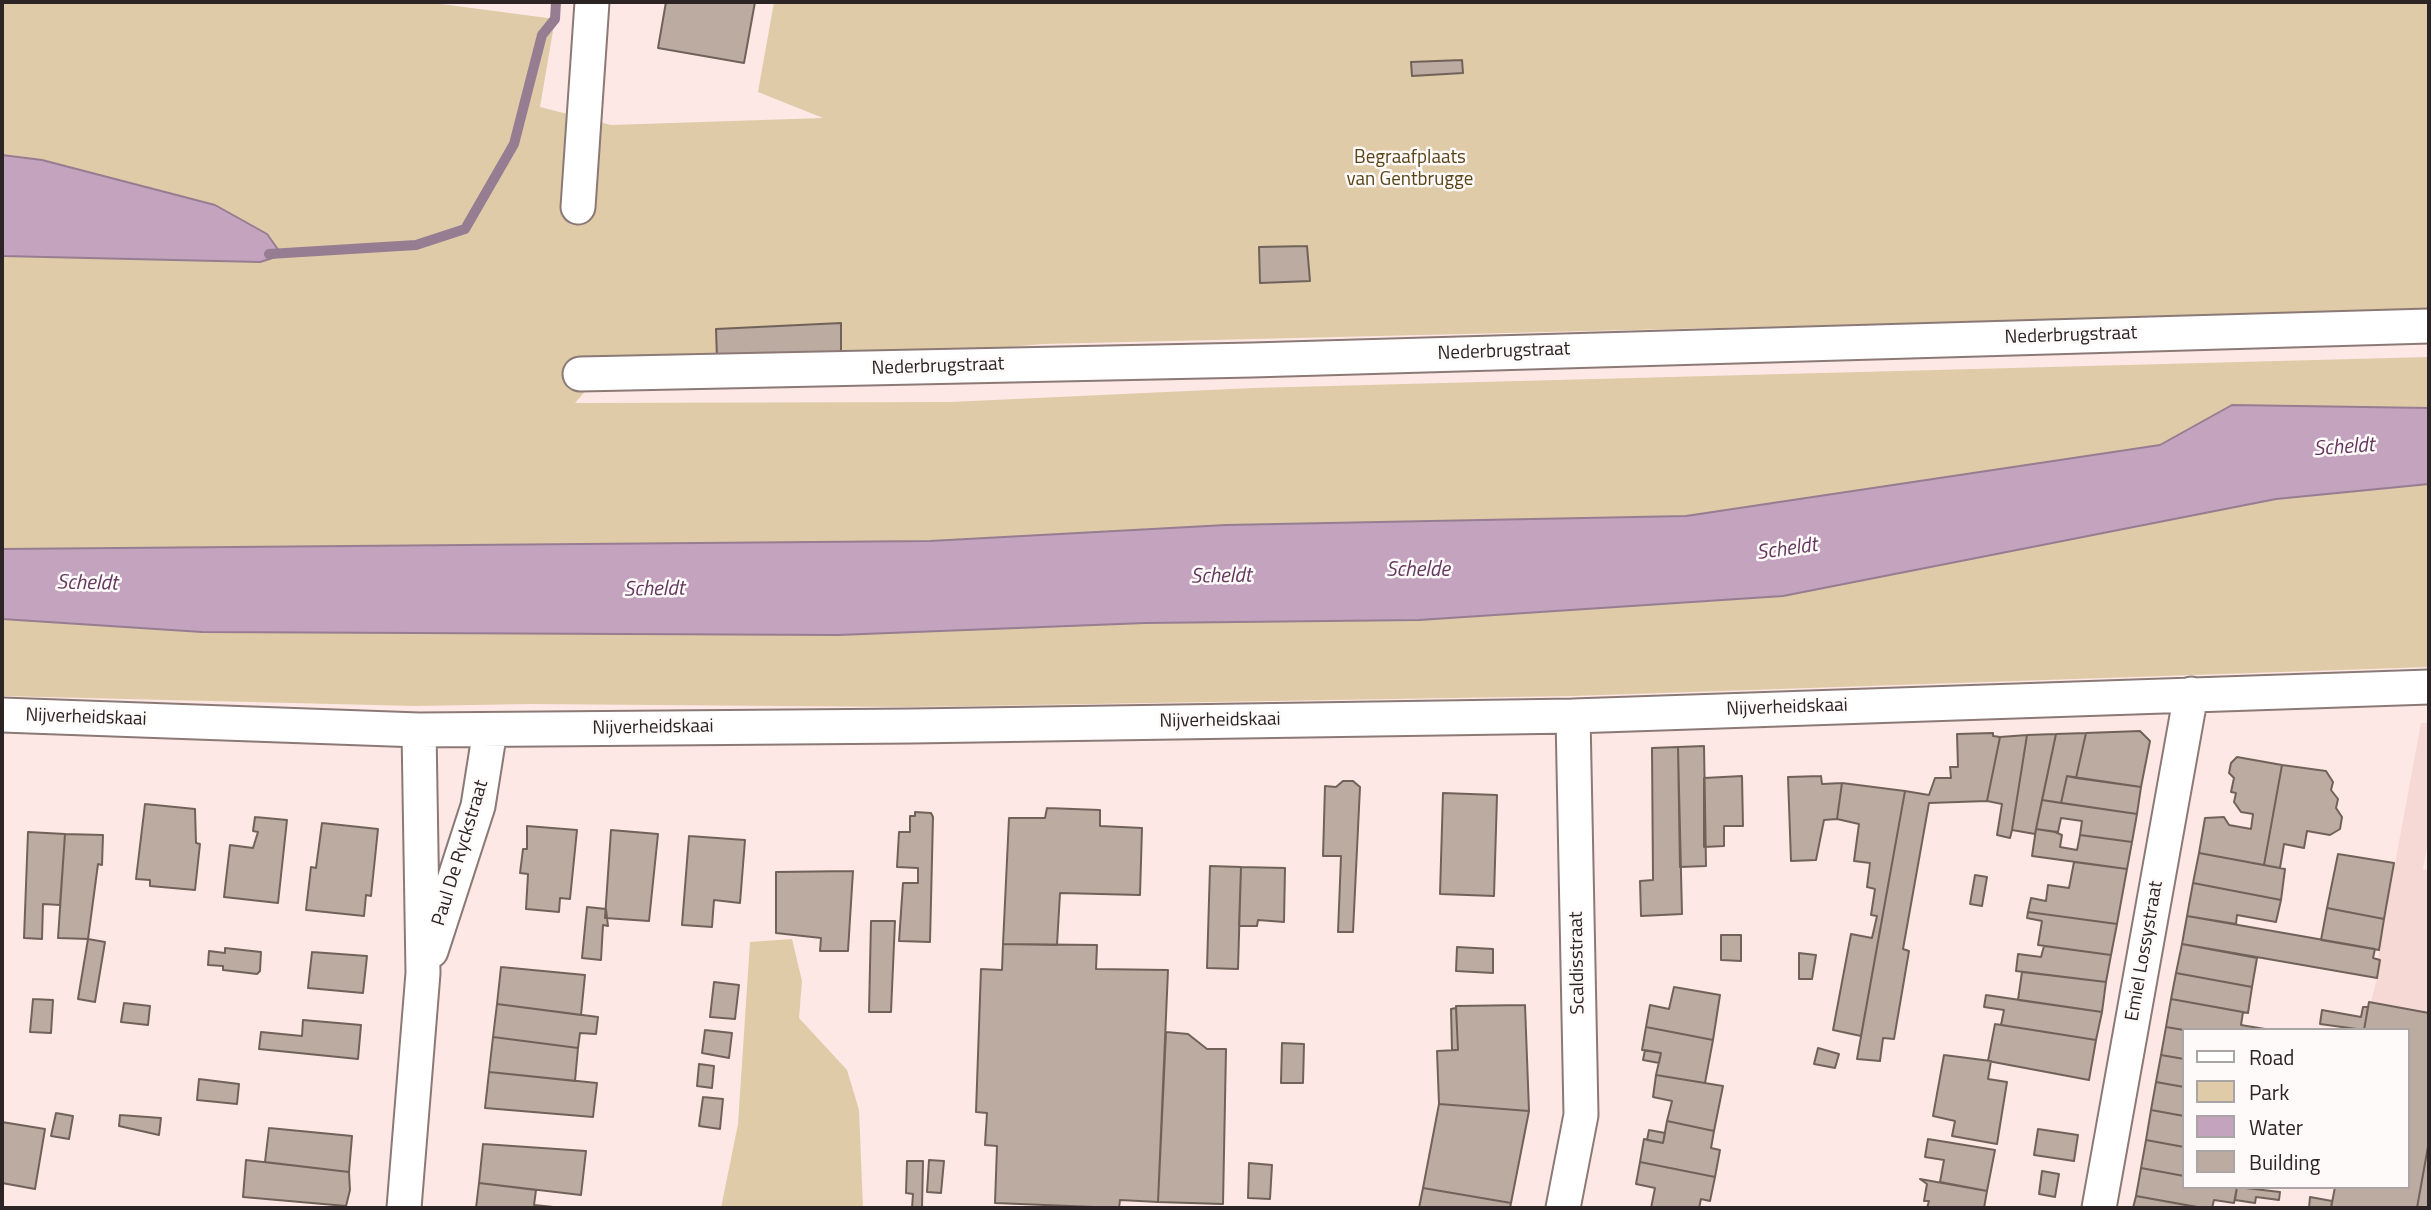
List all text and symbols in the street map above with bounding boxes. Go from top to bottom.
park label: Begraafplaats van Gentbrugge [1347,147,1473,191]
street label: Nederbrugstraat [2004,322,2138,350]
street label: Nederbrugstraat [1437,338,1571,366]
street label: Nederbrugstraat [871,353,1005,381]
water label: Scheldt [2313,433,2375,463]
water label: Scheldt [1755,533,1819,567]
water label: Schelde [1386,558,1450,584]
water label: Scheldt [1190,564,1252,590]
water label: Scheldt [56,571,118,597]
water label: Scheldt [623,577,685,603]
street label: Nijverheidskaai [1726,694,1848,722]
street label: Nijverheidskaai [25,704,147,732]
street label: Nijverheidskaai [1159,709,1281,733]
street label: Nijverheidskaai [592,716,714,740]
street label: Paul De Ryckstraat [428,777,494,929]
street label: Emiel Lossystraat [2121,879,2169,1023]
street label: Scaldisstraat [1566,911,1590,1015]
legend [2182,1028,2410,1189]
text: Road [2249,1041,2294,1073]
text: Park [2249,1076,2289,1108]
text: Water [2249,1111,2303,1143]
text: Building [2249,1146,2320,1178]

